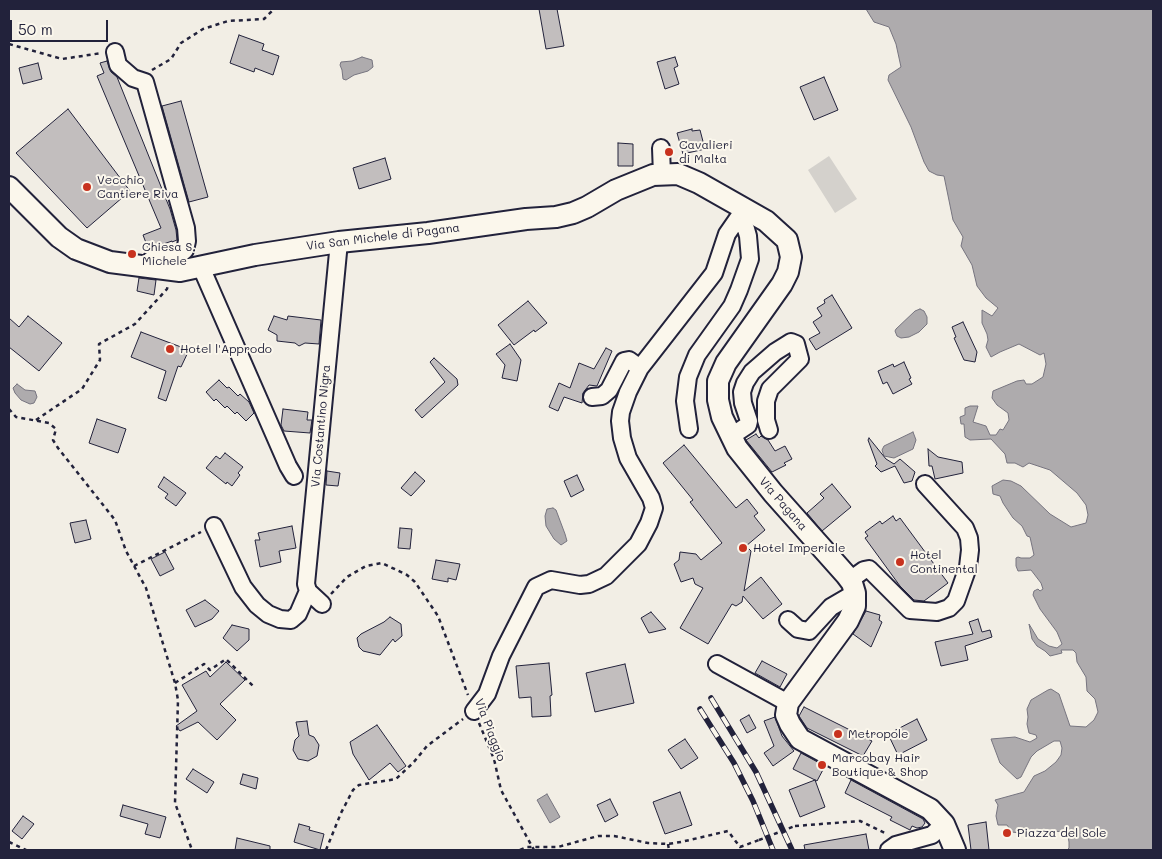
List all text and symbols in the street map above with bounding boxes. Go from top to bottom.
scale bar [12,10,110,42]
text: 50 m [18,19,53,39]
place label: Cavalieri di Malta [679,138,733,166]
marker: Cavalieri di Malta [663,146,675,158]
place label: Vecchio Cantiere Riva [97,173,179,201]
marker: Vecchio Cantiere Riva [81,181,93,193]
street label: Via San Michele di Pagana [305,220,461,254]
place label: Chiesa S. Michele [142,240,196,268]
marker: Chiesa S. Michele [126,248,138,260]
place label: Hotel l'Approdo [180,342,272,356]
marker: Hotel l'Approdo [164,343,176,355]
street label: Via Costantino Nigra [308,364,334,488]
street label: Via Pagana [756,474,810,534]
place label: Hotel Imperiale [753,541,845,555]
marker: Hotel Imperiale [737,542,749,554]
place label: Hotel Continental [910,548,978,576]
marker: Hotel Continental [894,556,906,568]
street label: Via Piaggio [471,697,509,763]
place label: Metropole [848,727,908,741]
marker: Metropole [832,728,844,740]
place label: Marcobay Hair Boutique & Shop [832,751,928,779]
marker: Marcobay Hair Boutique & Shop [816,759,828,771]
place label: Piazza del Sole [1017,826,1106,840]
marker: Piazza del Sole [1001,827,1013,839]

